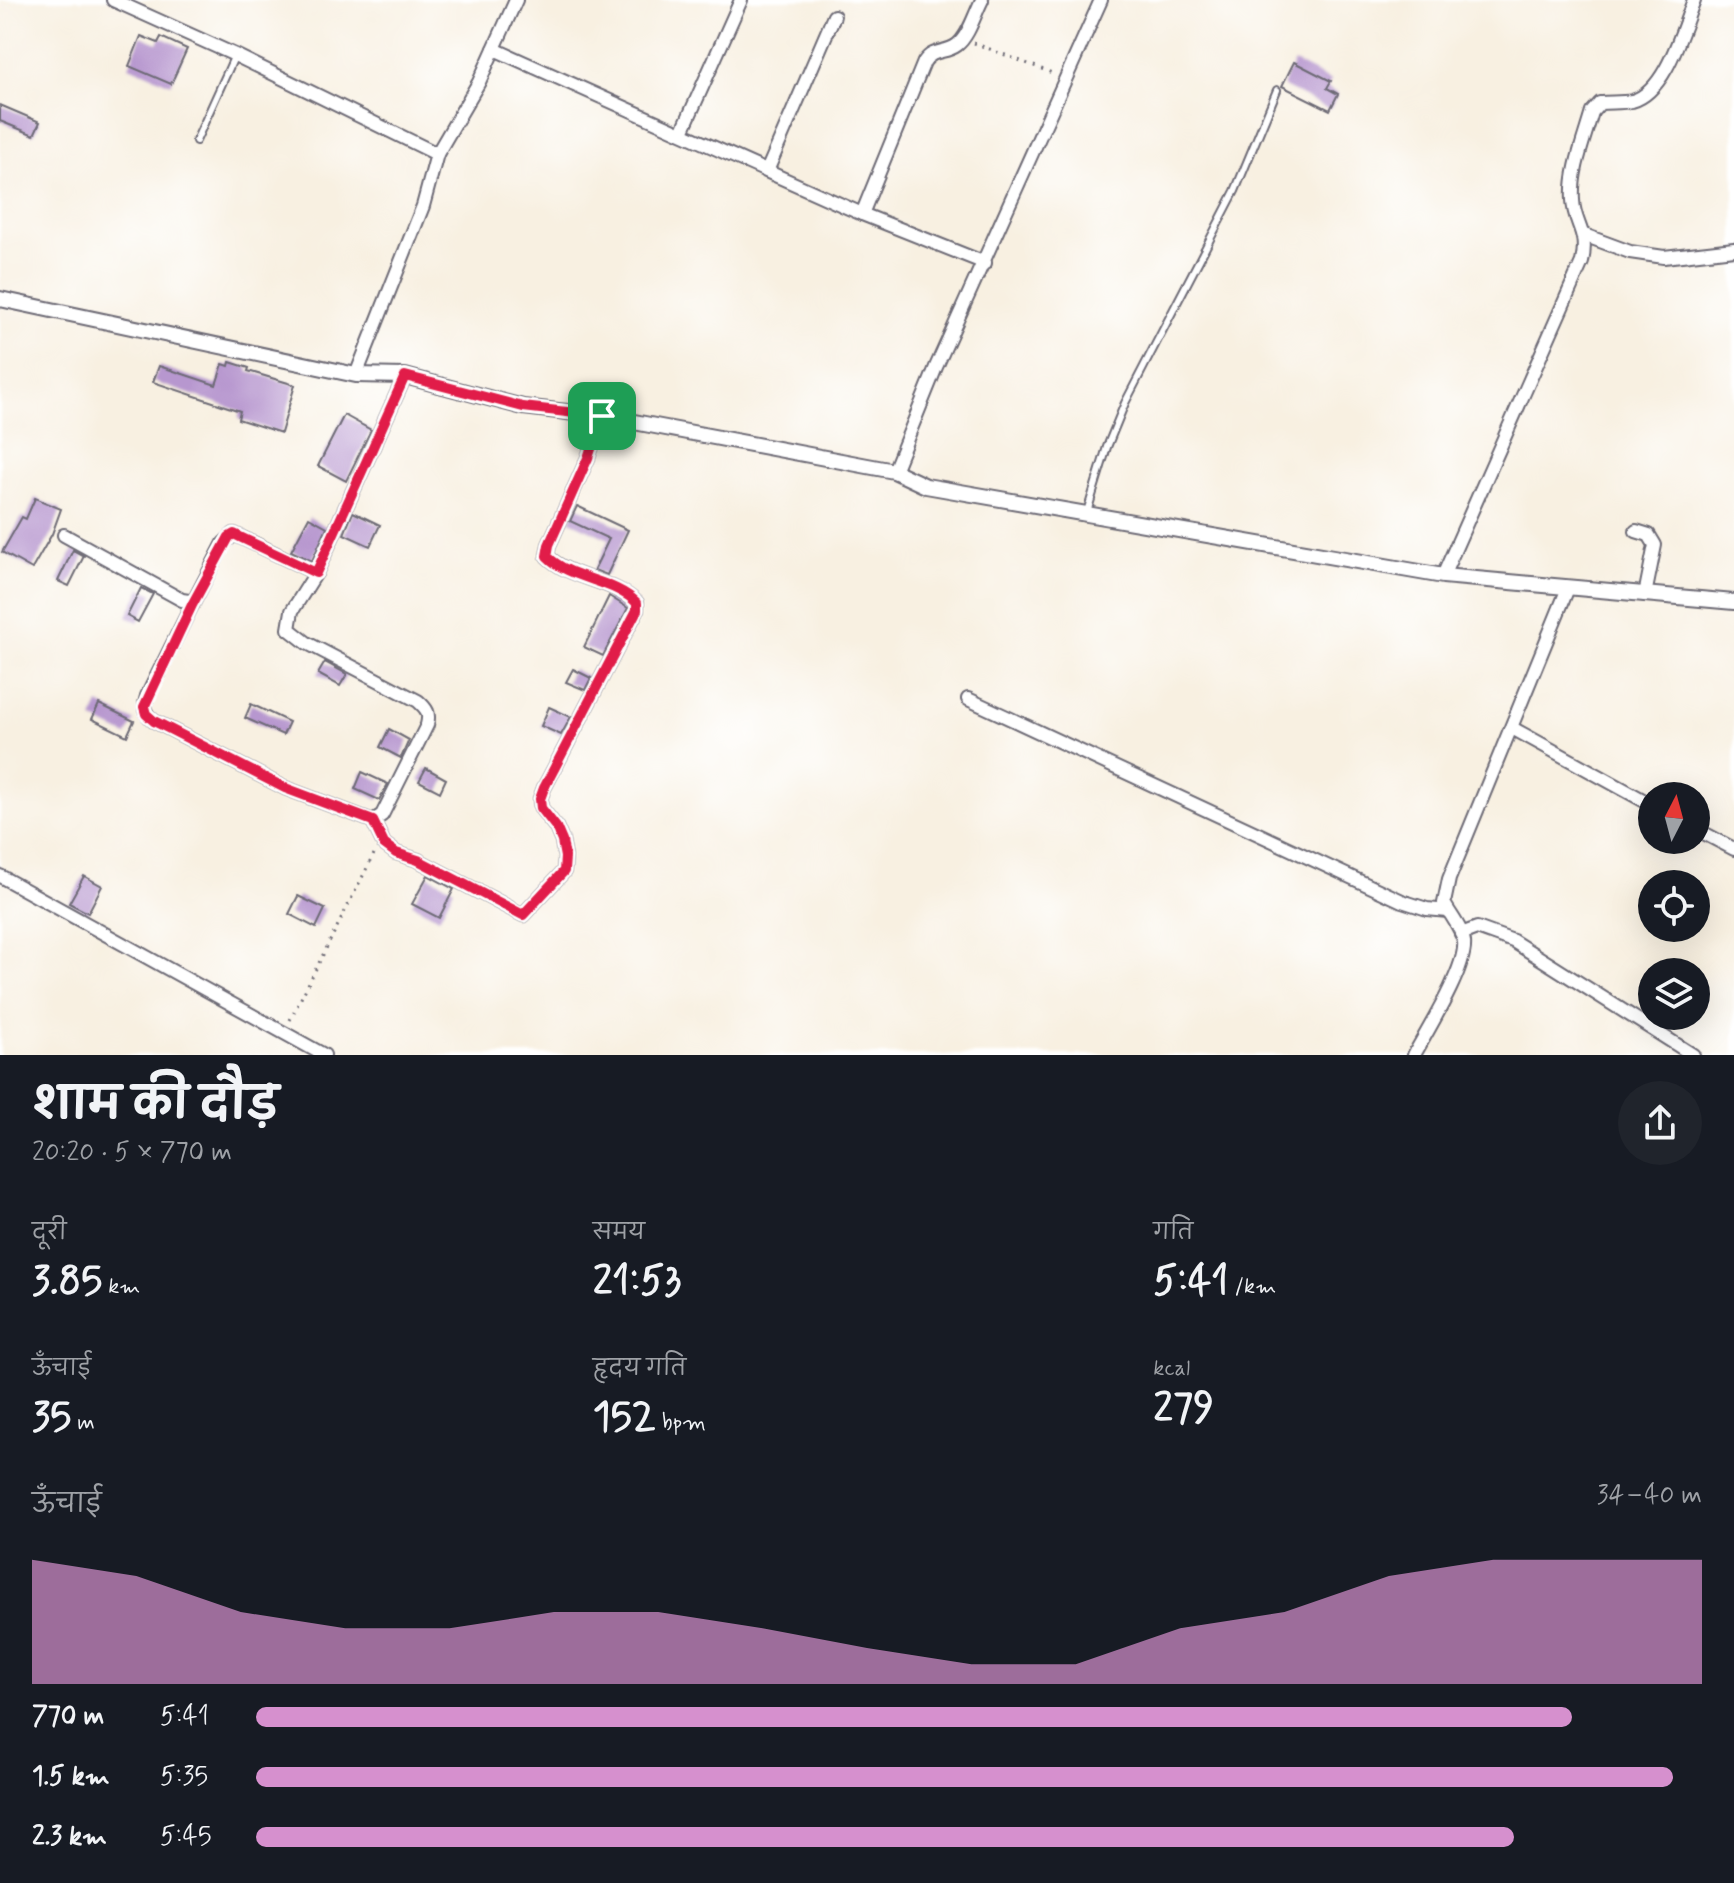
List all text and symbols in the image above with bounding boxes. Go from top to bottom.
pin [568,382,636,450]
icon: arrive [580,394,624,438]
north arrow [1638,782,1710,854]
map controls [1638,782,1710,1030]
button: locate [1638,870,1710,942]
button: layers [1638,958,1710,1030]
text: शाम की दौड़ [32,1077,279,1135]
button: share [1618,1081,1702,1165]
text: 20:20 · 5 × 770 m [32,1136,232,1170]
text: दूरी [32,1219,67,1247]
text: समय [593,1219,645,1247]
text: गति [1153,1219,1193,1247]
text: 3.85 [32,1256,102,1308]
text: 21:53 [593,1256,681,1308]
text: 5:41 [1153,1256,1229,1308]
text: km [102,1273,140,1301]
text: /km [1229,1273,1276,1301]
text: ऊँचाई [32,1355,91,1383]
text: हृदय गति [593,1355,686,1383]
text: kcal [1153,1355,1190,1383]
text: 279 [1153,1383,1214,1435]
text: 35 [32,1392,71,1444]
text: 152 [593,1392,656,1444]
text: m [71,1409,95,1437]
text: bpm [656,1409,706,1437]
text: 34–40 m [1597,1479,1702,1513]
text: ऊँचाई [32,1488,102,1522]
text: 770 m [32,1700,104,1734]
text: 5:41 [160,1700,209,1734]
text: 1.5 km [32,1760,110,1794]
text: 5:35 [160,1760,208,1794]
text: 2.3 km [32,1820,107,1854]
text: 5:45 [160,1820,212,1854]

